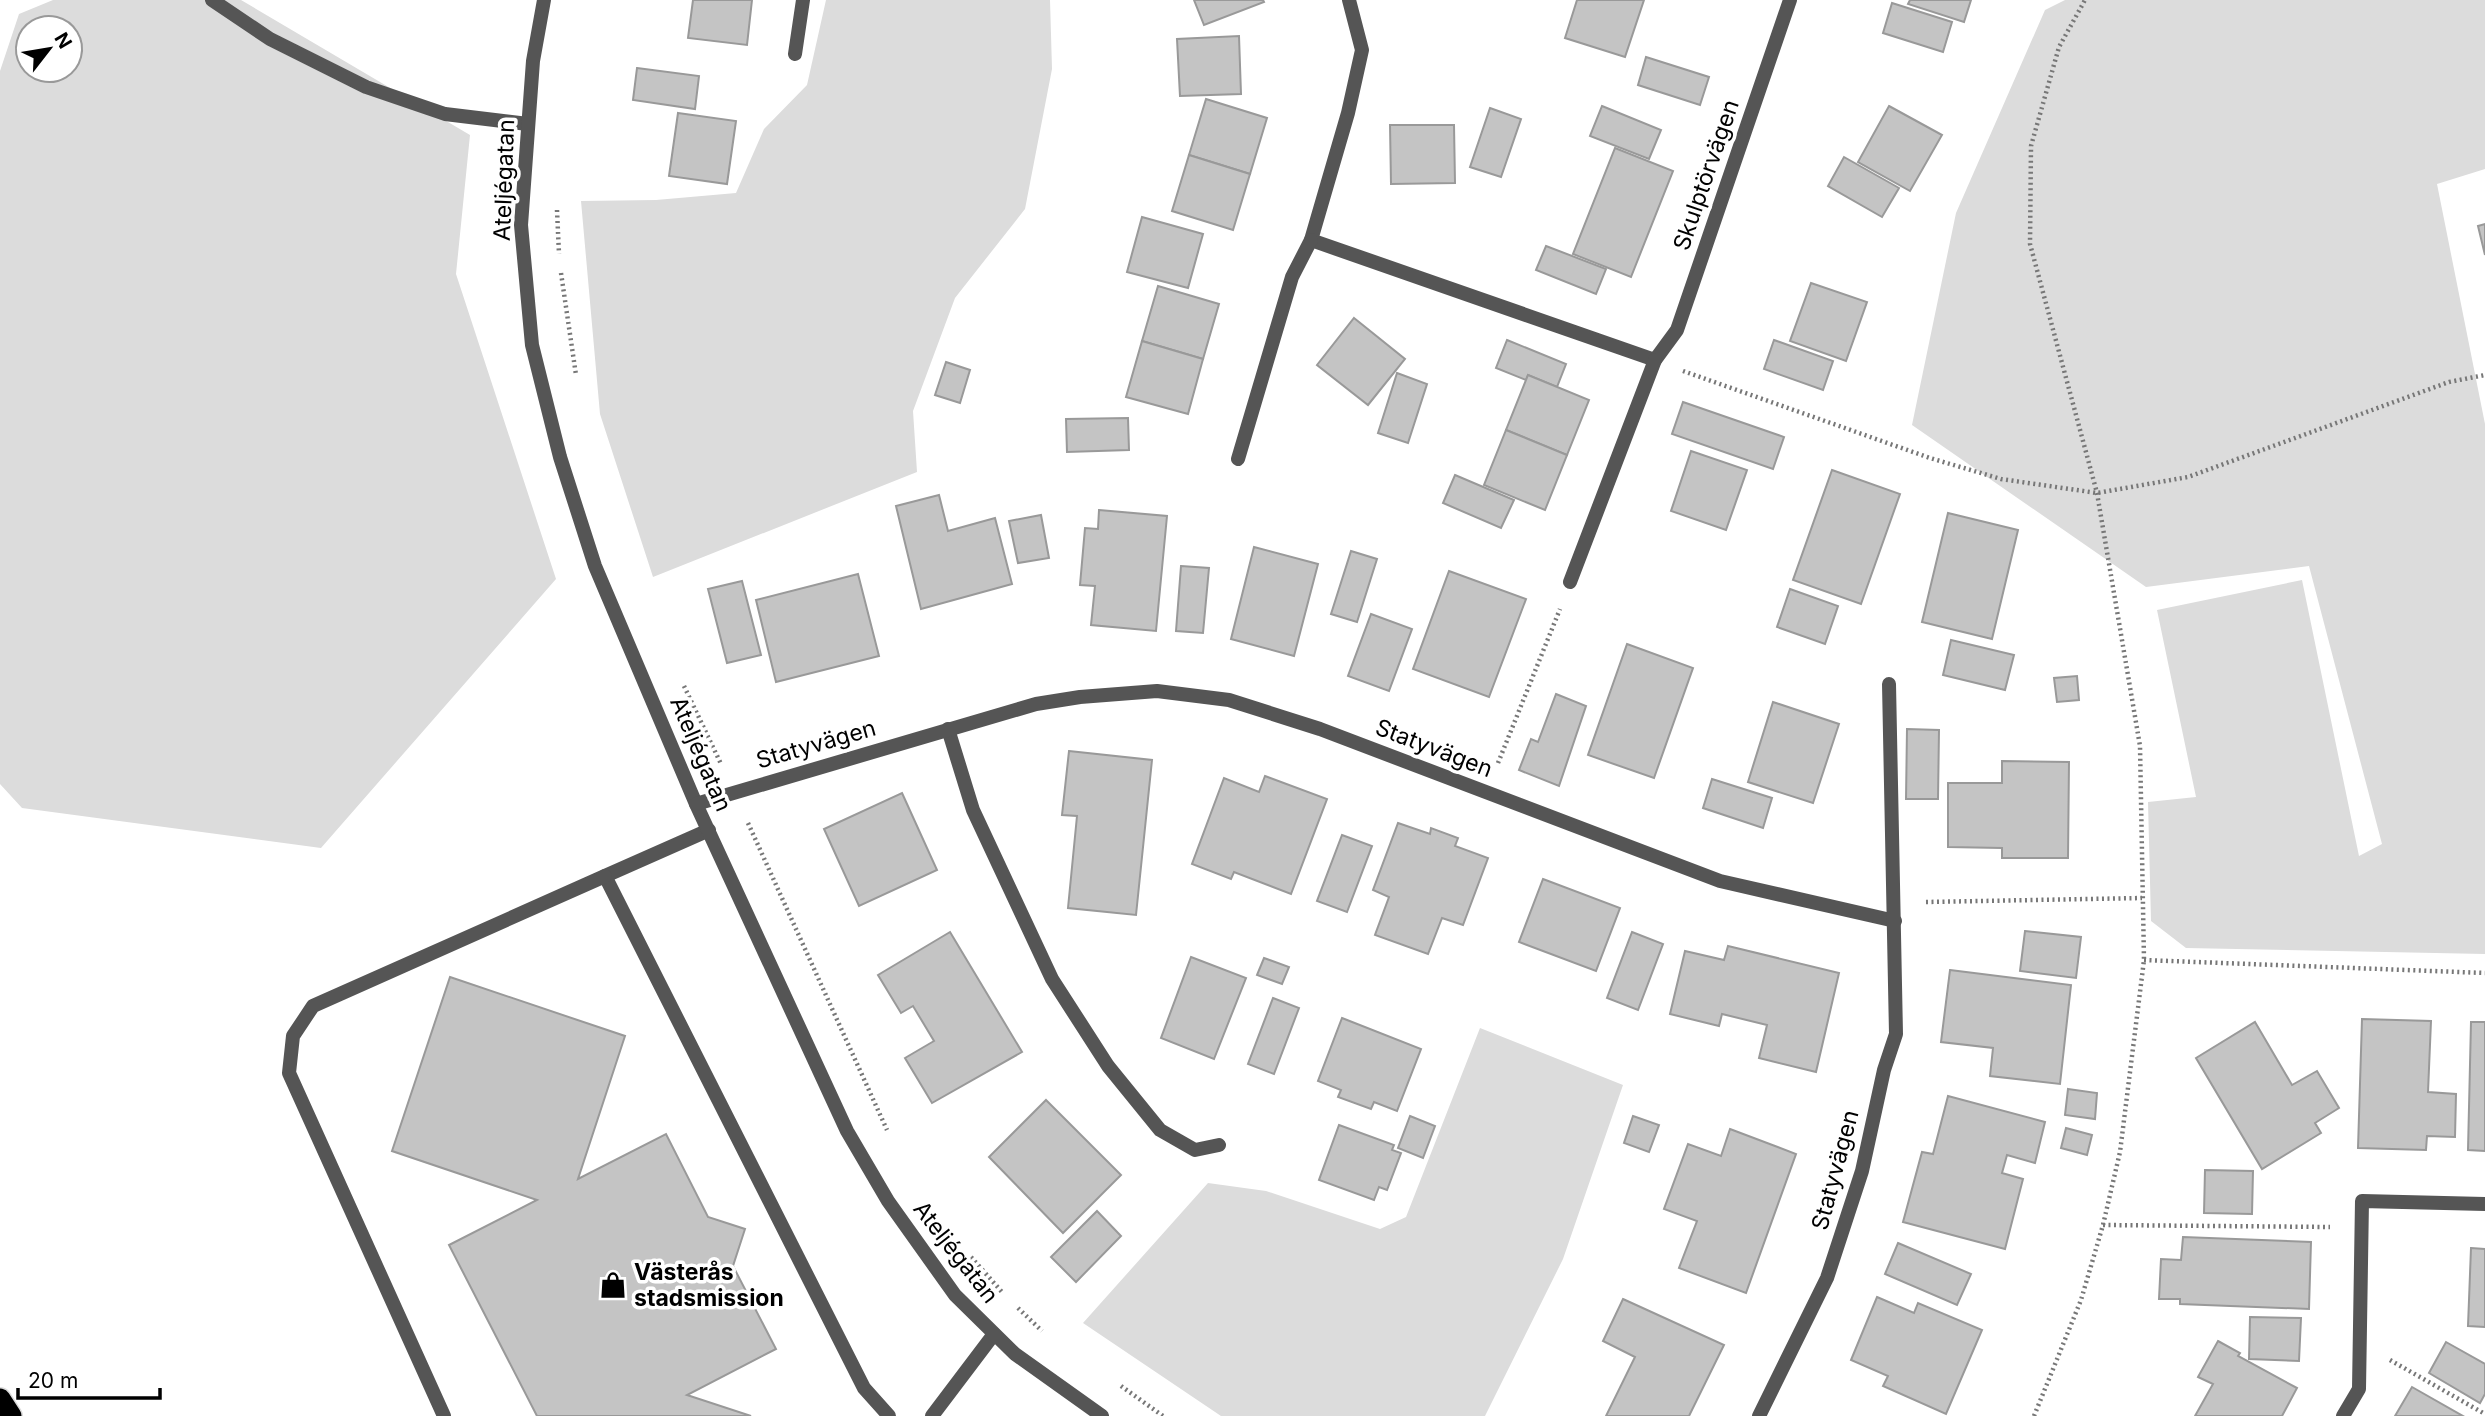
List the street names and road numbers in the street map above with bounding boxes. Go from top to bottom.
street label: Skulptörvägen [1667,96,1745,254]
street label: Ateljégatan [488,119,520,241]
street label: Ateljégatan [664,692,738,816]
street label: Statyvägen [1372,713,1496,783]
street label: Statyvägen [753,714,879,774]
street label: Statyvägen [1806,1107,1864,1233]
street label: Ateljégatan [907,1195,1005,1309]

